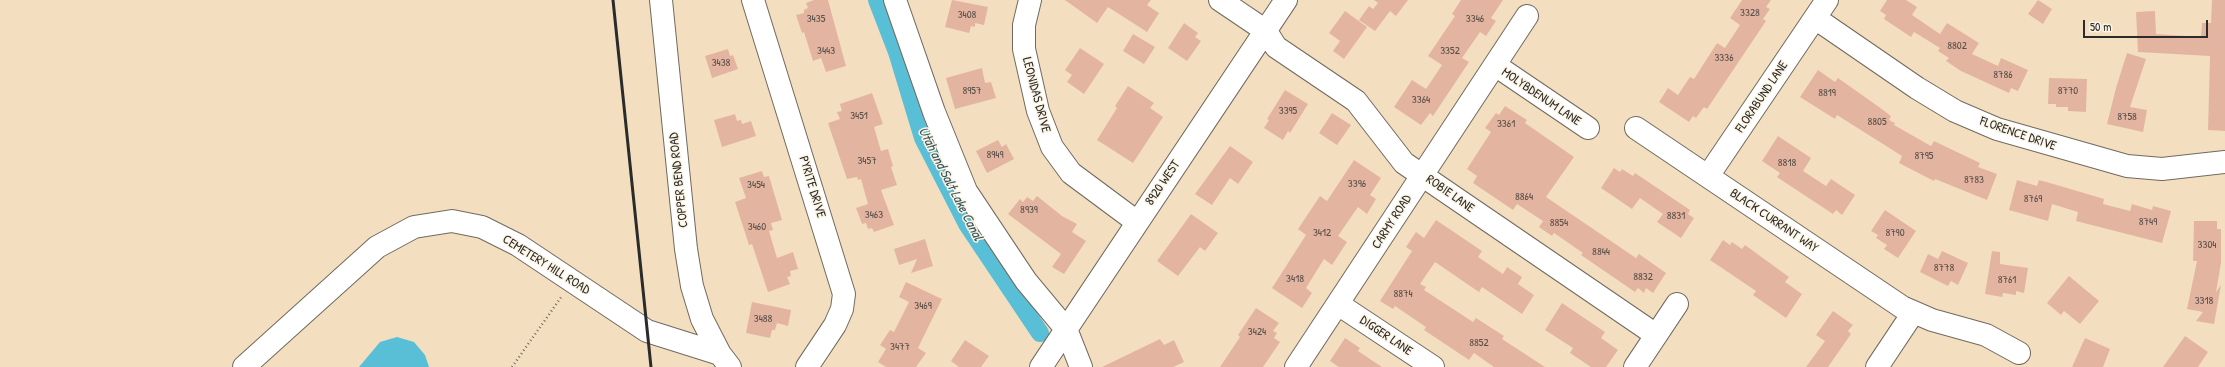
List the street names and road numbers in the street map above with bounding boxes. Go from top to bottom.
street label: LEONIDAS DRIVE [1018,56,1054,134]
street label: FLORABUND LANE [1732,58,1792,136]
street label: MOLYBDENUM LANE [1498,65,1584,129]
street label: FLORENCE DRIVE [1978,114,2058,154]
street label: COPPER BEND ROAD [666,132,692,228]
street label: PYRITE DRIVE [795,154,829,220]
street label: 8920 WEST [1142,157,1184,209]
street label: ROBIE LANE [1423,172,1477,216]
street label: BLACK CURRANT WAY [1727,186,1821,256]
street label: CARMY ROAD [1369,192,1415,252]
street label: CEMETERY HILL ROAD [499,232,593,298]
street label: DIGGER LANE [1357,313,1415,359]

